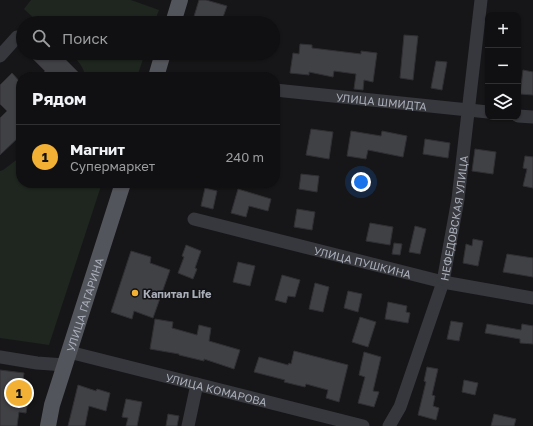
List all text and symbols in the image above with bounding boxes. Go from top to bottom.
map controls [485,12,521,120]
button: + [485,12,521,48]
search box [16,16,280,60]
icon: search [30,27,52,49]
text: Поиск [62,29,108,47]
button: − [485,48,521,84]
button: layers [485,84,521,120]
text: Рядом [32,88,86,109]
street label: УЛИЦА ШМИДТА [335,90,428,112]
text: Магнит [70,140,125,158]
text: 1 [42,149,48,165]
text: 240 m [226,149,264,165]
street label: НЕФЕДОВСКАЯ УЛИЦА [437,154,470,282]
text: Супермаркет [70,158,155,174]
your location [351,172,371,192]
street label: УЛИЦА ПУШКИНА [313,243,413,280]
street label: УЛИЦА ГАГАРИНА [63,255,105,353]
place label: Капитал Life [143,287,212,300]
marker: Капитал Life [130,288,140,298]
street label: УЛИЦА КОМАРОВА [164,370,269,408]
pin: 1 [6,378,32,408]

